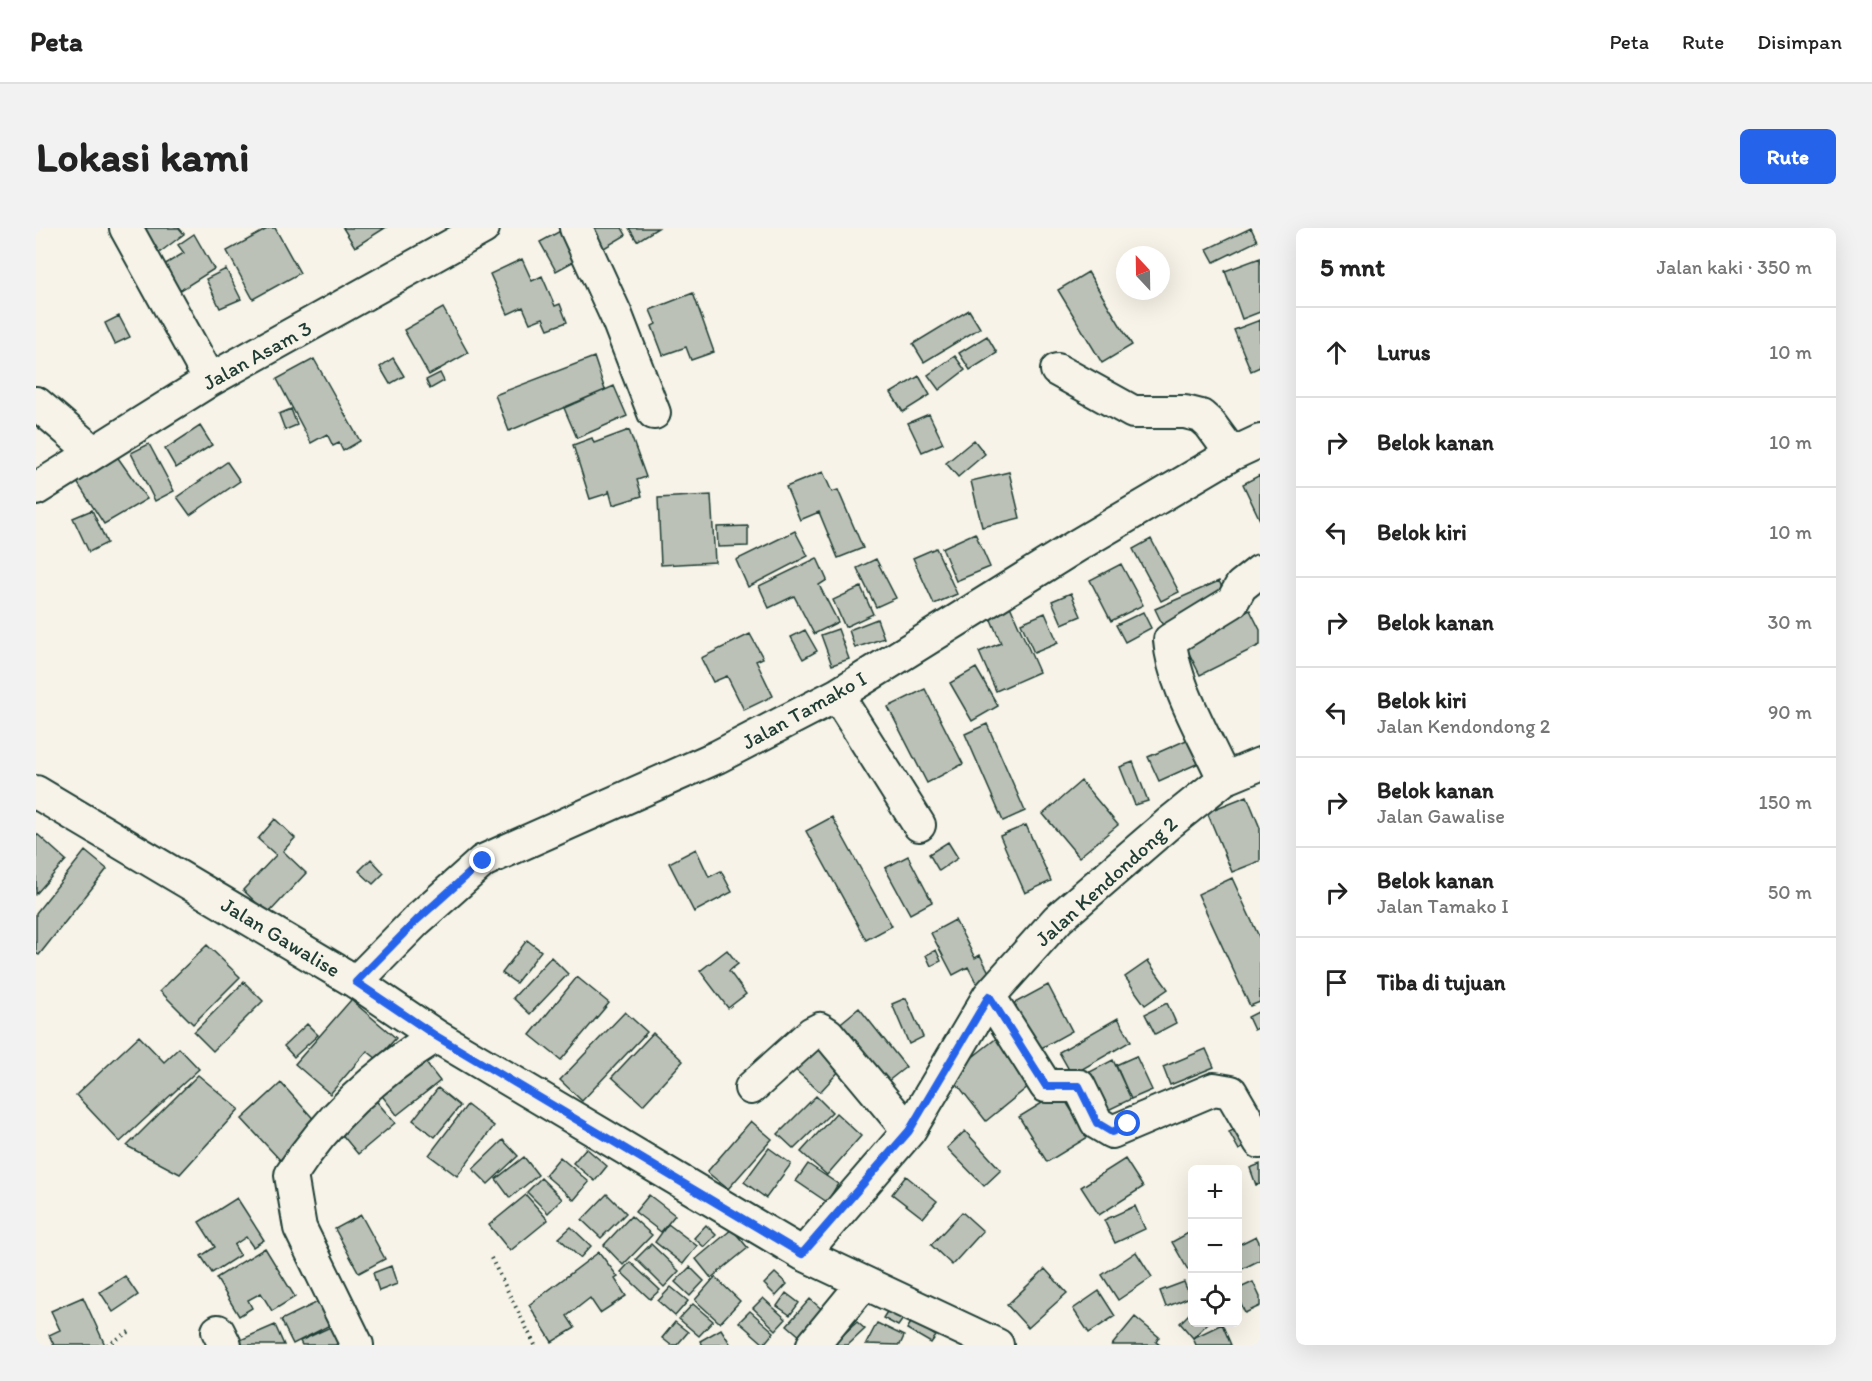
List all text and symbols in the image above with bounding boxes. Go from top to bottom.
text: Peta [30,24,83,58]
text: Peta [1609,29,1649,54]
text: Rute [1682,29,1724,54]
text: Disimpan [1757,29,1842,54]
button: Rute [1740,129,1836,184]
text: Lokasi kami [36,131,250,182]
north arrow [1116,246,1170,300]
text: 5 mnt [1320,251,1385,283]
text: Jalan kaki · 350 m [1657,255,1812,279]
street label: Jalan Asam 3 [198,315,316,395]
icon: ahead [1320,336,1353,369]
text: Lurus [1377,339,1431,366]
text: 10 m [1769,340,1812,364]
icon: right [1320,426,1353,459]
text: Belok kanan [1377,429,1494,456]
text: 10 m [1769,430,1812,454]
icon: left [1320,516,1353,549]
text: Belok kiri [1377,519,1467,546]
text: 10 m [1769,520,1812,544]
icon: right [1320,606,1353,639]
text: Belok kanan [1377,609,1494,636]
text: 30 m [1767,610,1812,634]
street label: Jalan Tamako I [737,666,871,754]
text: Belok kiri [1377,687,1467,714]
icon: left [1320,696,1353,729]
text: 90 m [1768,700,1812,724]
text: Jalan Kendondong 2 [1377,714,1550,738]
text: Belok kanan [1377,777,1494,804]
icon: right [1320,786,1353,819]
text: 150 m [1759,790,1812,814]
text: Jalan Gawalise [1377,804,1505,828]
street label: Jalan Kendondong 2 [1030,811,1182,951]
route end [469,847,495,873]
text: Belok kanan [1377,867,1494,894]
icon: right [1320,876,1353,909]
text: 50 m [1768,880,1812,904]
street label: Jalan Gawalise [217,892,345,982]
text: Jalan Tamako I [1377,894,1509,918]
icon: arrive [1320,966,1353,999]
text: Tiba di tujuan [1377,969,1506,996]
route start [1114,1110,1140,1136]
map controls [1188,1165,1242,1327]
button: + [1188,1165,1242,1219]
button: − [1188,1219,1242,1273]
button: locate [1188,1273,1242,1327]

